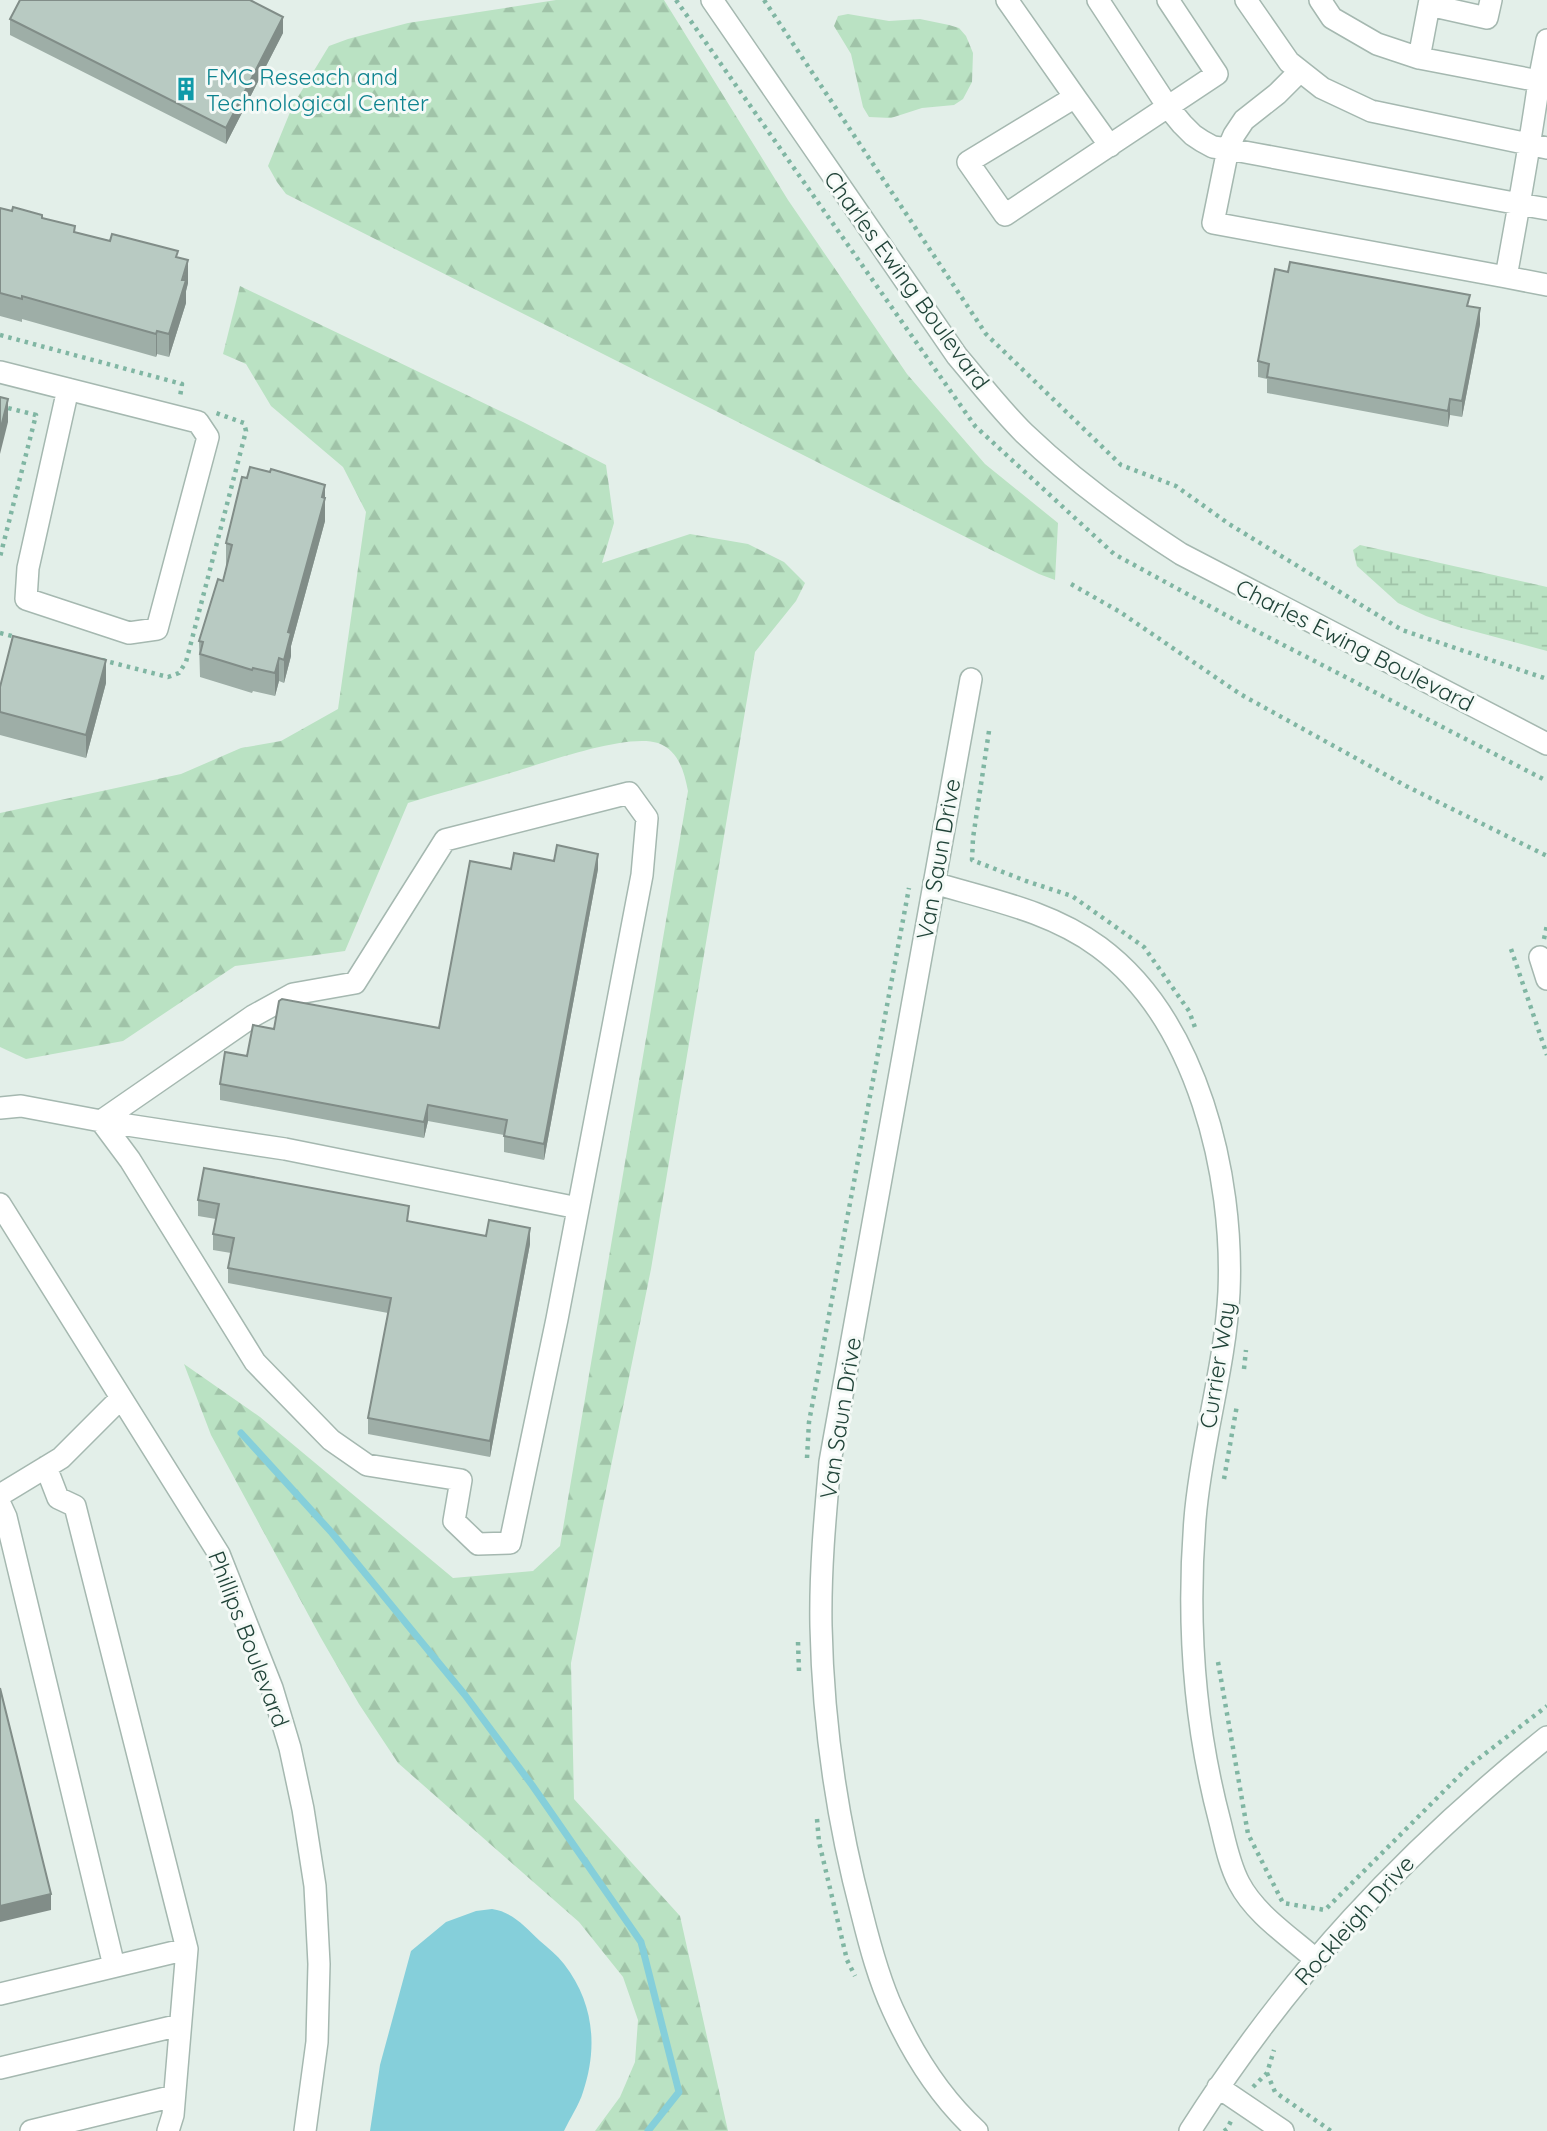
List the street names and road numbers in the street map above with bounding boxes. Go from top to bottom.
street label: Charles Ewing Boulevard [818,165,996,395]
street label: Charles Ewing Boulevard [1231,572,1479,718]
street label: Van Saun Drive [910,776,966,942]
street label: Currier Way [1193,1300,1241,1430]
street label: Van Saun Drive [813,1335,867,1501]
street label: Phillips Boulevard [202,1547,296,1731]
street label: Rockleigh Drive [1288,1849,1420,1991]

